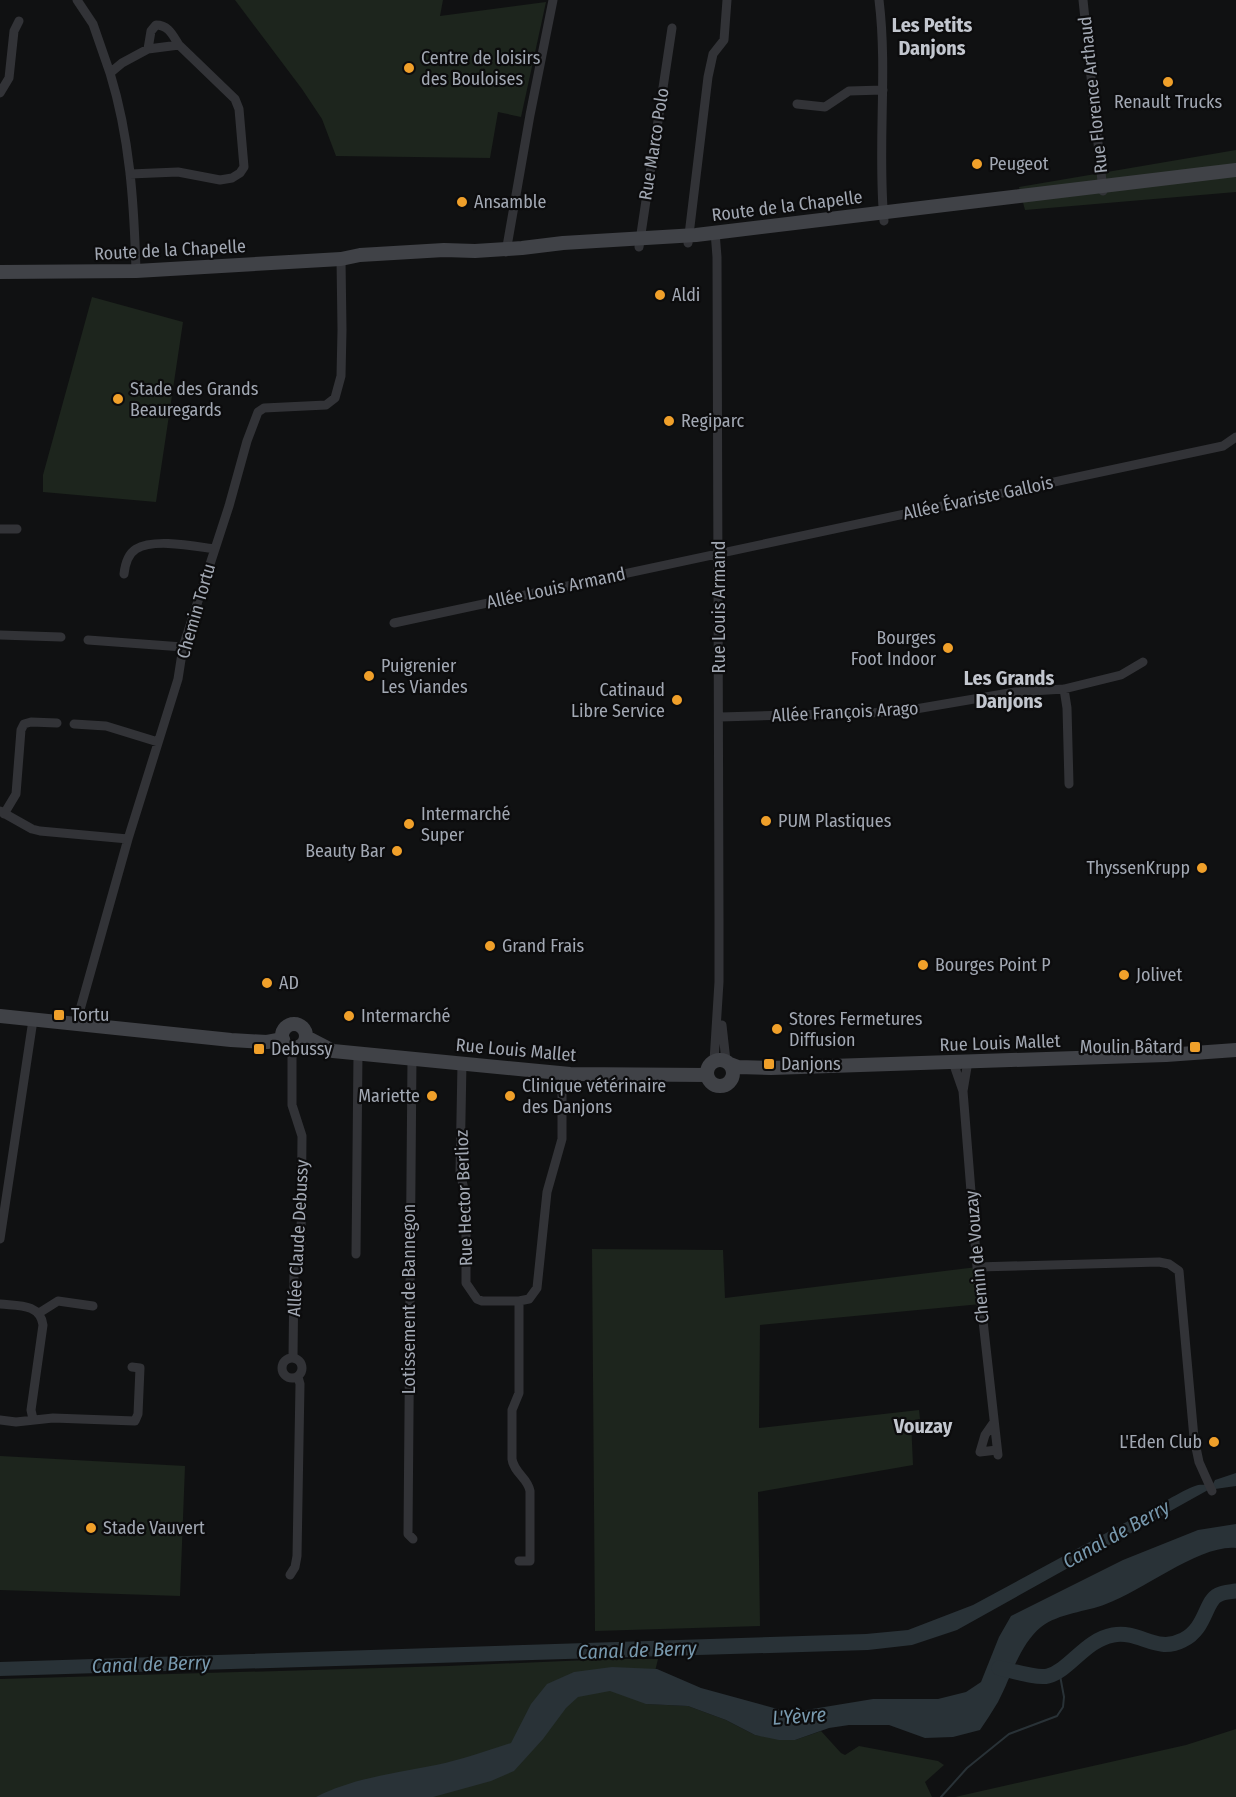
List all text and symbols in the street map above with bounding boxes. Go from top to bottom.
district label: Les Petits Danjons [892,13,972,60]
street label: Rue Florence Arthaud [1074,15,1112,175]
place label: Centre de loisirs des Bouloises [421,47,541,90]
marker: Centre de loisirs des Bouloises [402,61,416,75]
marker: Renault Trucks [1161,75,1175,89]
street label: Rue Marco Polo [634,86,674,202]
place label: Renault Trucks [1114,91,1222,113]
place label: Peugeot [989,153,1049,175]
marker: Peugeot [970,157,984,171]
street label: Route de la Chapelle [710,186,864,226]
place label: Ansamble [474,191,546,213]
marker: Ansamble [455,195,469,209]
street label: Route de la Chapelle [94,235,246,265]
place label: Aldi [672,284,700,306]
marker: Aldi [653,288,667,302]
place label: Stade des Grands Beauregards [130,378,259,421]
marker: Stade des Grands Beauregards [111,392,125,406]
place label: Regiparc [681,410,744,432]
marker: Regiparc [662,414,676,428]
street label: Allée Évariste Gallois [901,470,1055,525]
street label: Rue Louis Armand [708,541,730,673]
street label: Chemin Tortu [172,561,220,661]
street label: Allée Louis Armand [485,563,627,613]
place label: Bourges Foot Indoor [851,627,937,670]
marker: Bourges Foot Indoor [941,641,955,655]
place label: Puigrenier Les Viandes [381,655,468,698]
district label: Les Grands Danjons [964,666,1055,713]
marker: Puigrenier Les Viandes [362,669,376,683]
place label: Catinaud Libre Service [571,679,665,722]
marker: Catinaud Libre Service [670,693,684,707]
street label: Allée François Arago [771,697,919,727]
place label: Intermarché Super [421,803,511,846]
place label: PUM Plastiques [778,810,892,832]
marker: PUM Plastiques [759,814,773,828]
marker: Intermarché Super [402,817,416,831]
place label: Beauty Bar [305,840,386,862]
marker: Beauty Bar [390,844,404,858]
place label: ThyssenKrupp [1086,857,1190,879]
marker: ThyssenKrupp [1195,861,1209,875]
place label: Grand Frais [502,935,585,957]
marker: Grand Frais [483,939,497,953]
place label: Bourges Point P [935,954,1051,976]
marker: Bourges Point P [916,958,930,972]
place label: Jolivet [1136,964,1182,986]
marker: Jolivet [1117,968,1131,982]
place label: AD [279,972,299,994]
marker: AD [260,976,274,990]
place label: Tortu [71,1004,109,1026]
place label: Intermarché [361,1005,451,1027]
marker: Tortu [52,1008,66,1022]
place label: Stores Fermetures Diffusion [789,1008,923,1051]
marker: Intermarché [342,1009,356,1023]
marker: Stores Fermetures Diffusion [770,1022,784,1036]
street label: Rue Louis Mallet [939,1030,1061,1056]
street label: Rue Louis Mallet [455,1034,577,1066]
place label: Moulin Bâtard [1080,1036,1183,1058]
place label: Debussy [271,1038,332,1060]
marker: Moulin Bâtard [1188,1040,1202,1054]
marker: Debussy [252,1042,266,1056]
place label: Danjons [781,1053,841,1075]
marker: Danjons [762,1057,776,1071]
place label: Clinique vétérinaire des Danjons [522,1075,666,1118]
place label: Mariette [358,1085,420,1107]
marker: Mariette [425,1089,439,1103]
marker: Clinique vétérinaire des Danjons [503,1089,517,1103]
street label: Rue Hector Berlioz [451,1130,477,1266]
street label: Allée Claude Debussy [283,1159,313,1317]
street label: Chemin de Vouzay [960,1190,994,1324]
street label: Lotissement de Bannegon [398,1204,420,1394]
district label: Vouzay [893,1414,953,1438]
place label: L'Eden Club [1119,1431,1202,1453]
marker: L'Eden Club [1207,1435,1221,1449]
water label: Canal de Berry [1058,1494,1175,1573]
place label: Stade Vauvert [103,1517,205,1539]
marker: Stade Vauvert [84,1521,98,1535]
water label: Canal de Berry [577,1636,698,1664]
water label: Canal de Berry [91,1650,212,1678]
water label: L'Yèvre [771,1702,827,1730]

